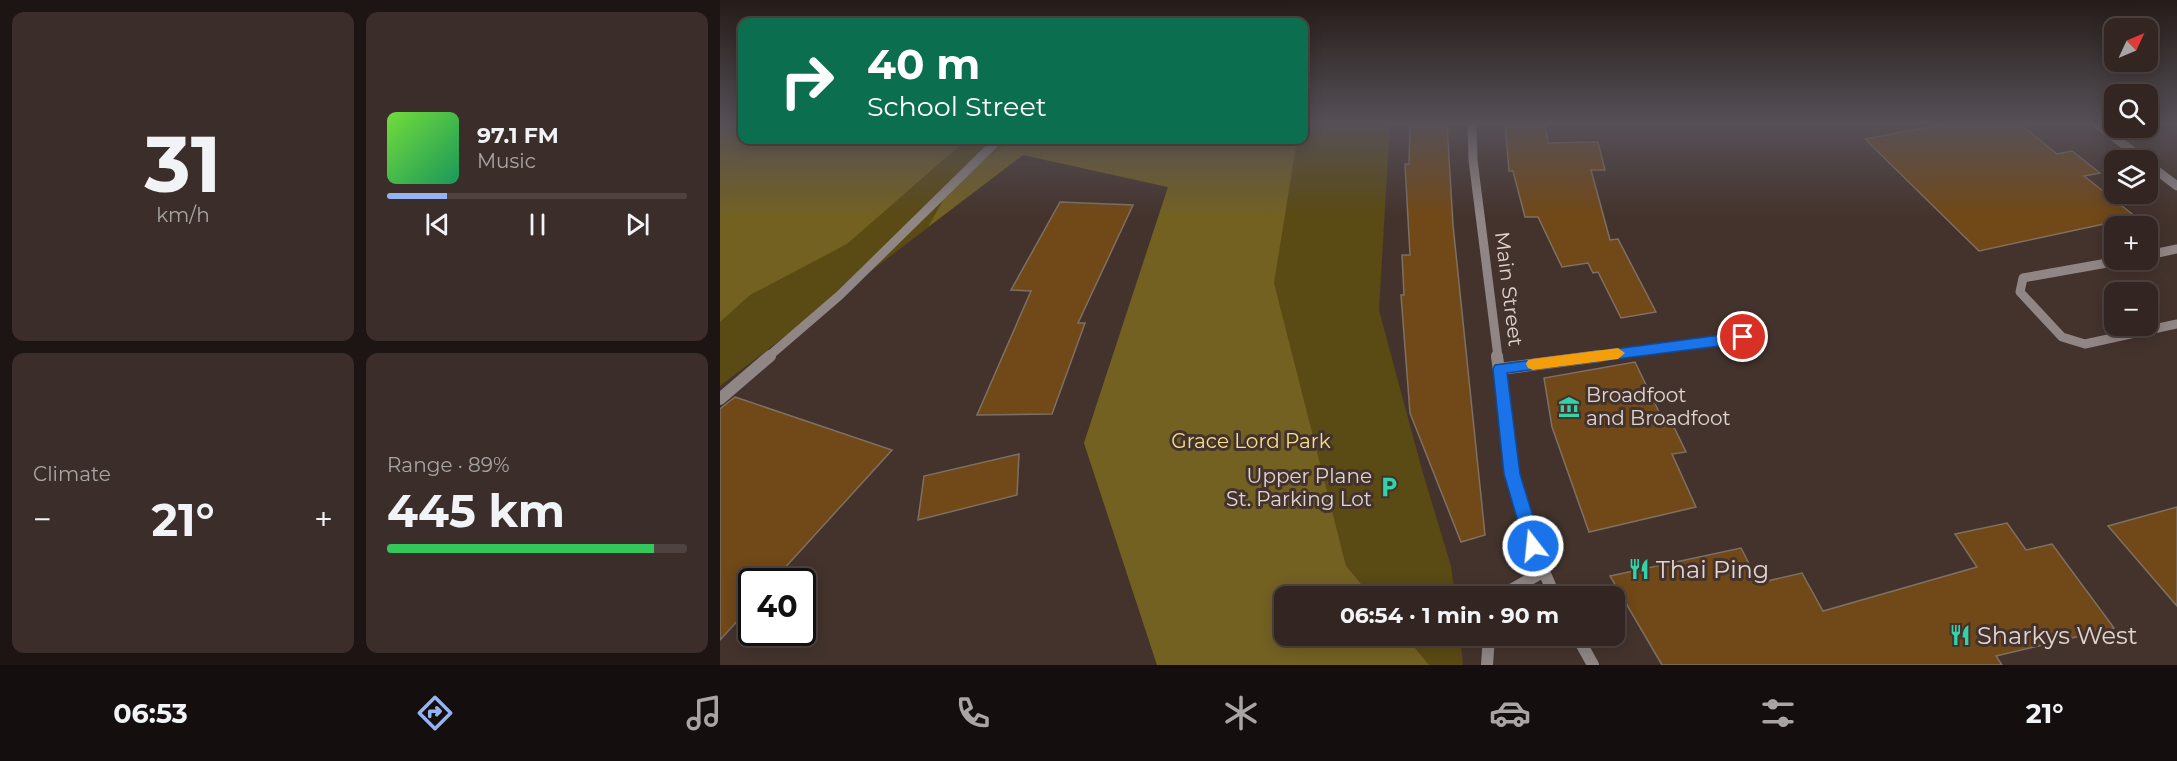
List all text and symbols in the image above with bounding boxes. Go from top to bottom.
north arrow [2104,18,2158,72]
map controls [2104,18,2158,336]
text: 40 m [867,38,980,90]
icon: right [768,42,846,120]
button: search [2104,84,2158,138]
text: School Street [867,90,1047,123]
text: 31 [145,116,221,212]
text: 97.1 FM [477,122,559,149]
text: Music [477,149,536,173]
button: layers [2104,150,2158,204]
text: km/h [156,203,210,227]
icon: previous [421,208,454,241]
icon: pause [521,208,554,241]
icon: next [621,208,654,241]
button: + [2104,216,2158,270]
street label: Main Street [1490,230,1528,348]
button: − [2104,282,2158,336]
pin [1717,311,1768,362]
icon: arrive [1726,320,1759,353]
place label: Broadfoot and Broadfoot [1586,383,1731,430]
museum icon: Broadfoot and Broadfoot [1557,395,1581,419]
park label: Grace Lord Park [1171,429,1331,453]
text: Range · 89% [387,453,510,477]
text: Climate [33,462,111,486]
place label: Upper Plane St. Parking Lot [1226,464,1372,511]
parking icon: Upper Plane St. Parking Lot [1377,475,1401,499]
text: 445 km [387,483,565,538]
text: 21° [151,492,215,547]
text: − [33,499,52,539]
text: + [314,499,333,539]
position arrow [1501,514,1565,578]
place label: Thai Ping [1656,555,1769,584]
restaurant icon: Thai Ping [1627,557,1651,581]
speed limit sign: 40 [738,568,816,646]
text: 06:54 · 1 min · 90 m [1340,602,1559,629]
place label: Sharkys West [1977,621,2138,650]
restaurant icon: Sharkys West [1948,623,1972,647]
icon: directions [414,692,456,734]
icon: music [683,692,725,734]
icon: phone [952,692,994,734]
icon: climate [1220,692,1262,734]
icon: car [1489,692,1531,734]
icon: filters [1757,692,1799,734]
text: 06:53 [113,697,188,730]
text: 21° [2026,697,2064,730]

